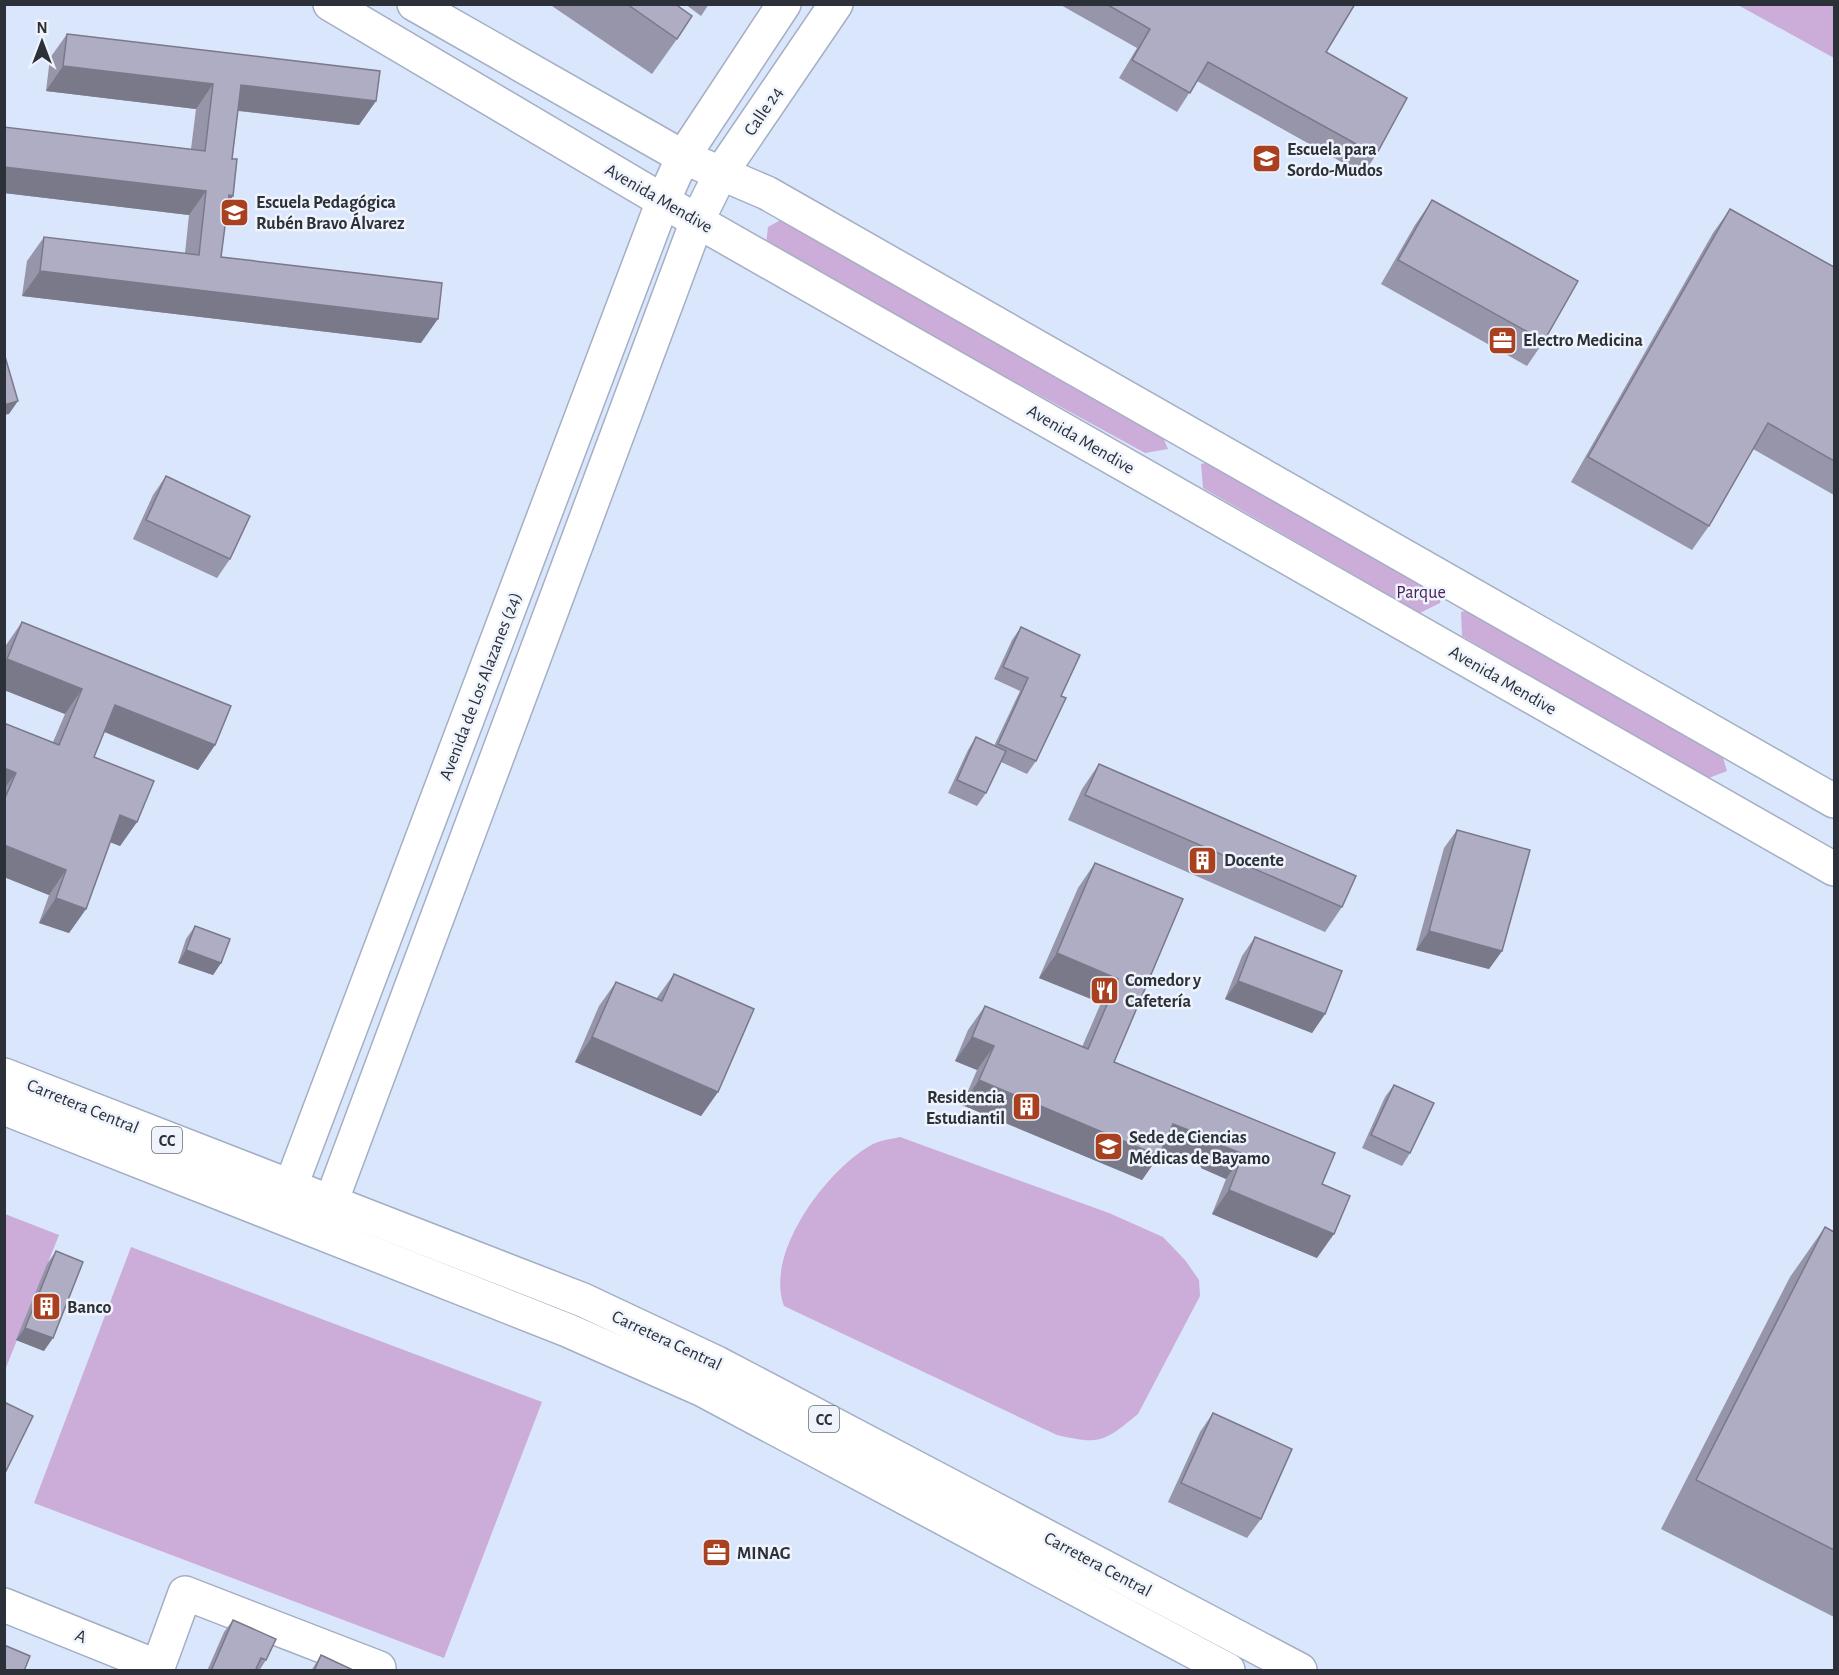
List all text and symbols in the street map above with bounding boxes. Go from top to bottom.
north arrow [12,12,72,72]
text: N [36,20,48,36]
street label: Calle 24 [741,84,787,139]
place label: Escuela para Sordo-Mudos [1287,141,1383,180]
school or university icon: Escuela para Sordo-Mudos [1250,143,1282,175]
street label: Avenida Mendive [602,161,715,237]
place label: Escuela Pedagógica Rubén Bravo Álvarez [256,194,405,233]
school or university icon: Escuela Pedagógica Rubén Bravo Álvarez [219,196,251,228]
office icon: Electro Medicina [1486,324,1518,356]
place label: Electro Medicina [1523,332,1643,350]
street label: Avenida Mendive [1024,402,1137,478]
park label: Parque [1396,584,1446,602]
street label: Avenida de Los Alazanes (24) [437,590,525,783]
street label: Avenida Mendive [1446,643,1559,719]
building icon: Docente [1187,844,1219,876]
place label: Docente [1224,852,1284,870]
place label: Comedor y Cafetería [1125,972,1202,1011]
restaurant icon: Comedor y Cafetería [1088,974,1120,1006]
street label: Carretera Central [24,1076,141,1138]
place label: Residencia Estudiantil [926,1089,1005,1128]
building icon: Residencia Estudiantil [1010,1091,1042,1123]
road number: CC [152,1127,182,1153]
place label: Sede de Ciencias Médicas de Bayamo [1129,1129,1270,1168]
school or university icon: Sede de Ciencias Médicas de Bayamo [1092,1131,1124,1163]
building icon: Banco [30,1291,62,1323]
place label: Banco [67,1299,111,1317]
street label: Carretera Central [609,1308,724,1374]
road number: CC [809,1406,839,1432]
street label: Carretera Central [1041,1529,1154,1601]
office icon: MINAG [700,1537,732,1569]
place label: MINAG [737,1545,790,1563]
street label: A [72,1627,89,1647]

